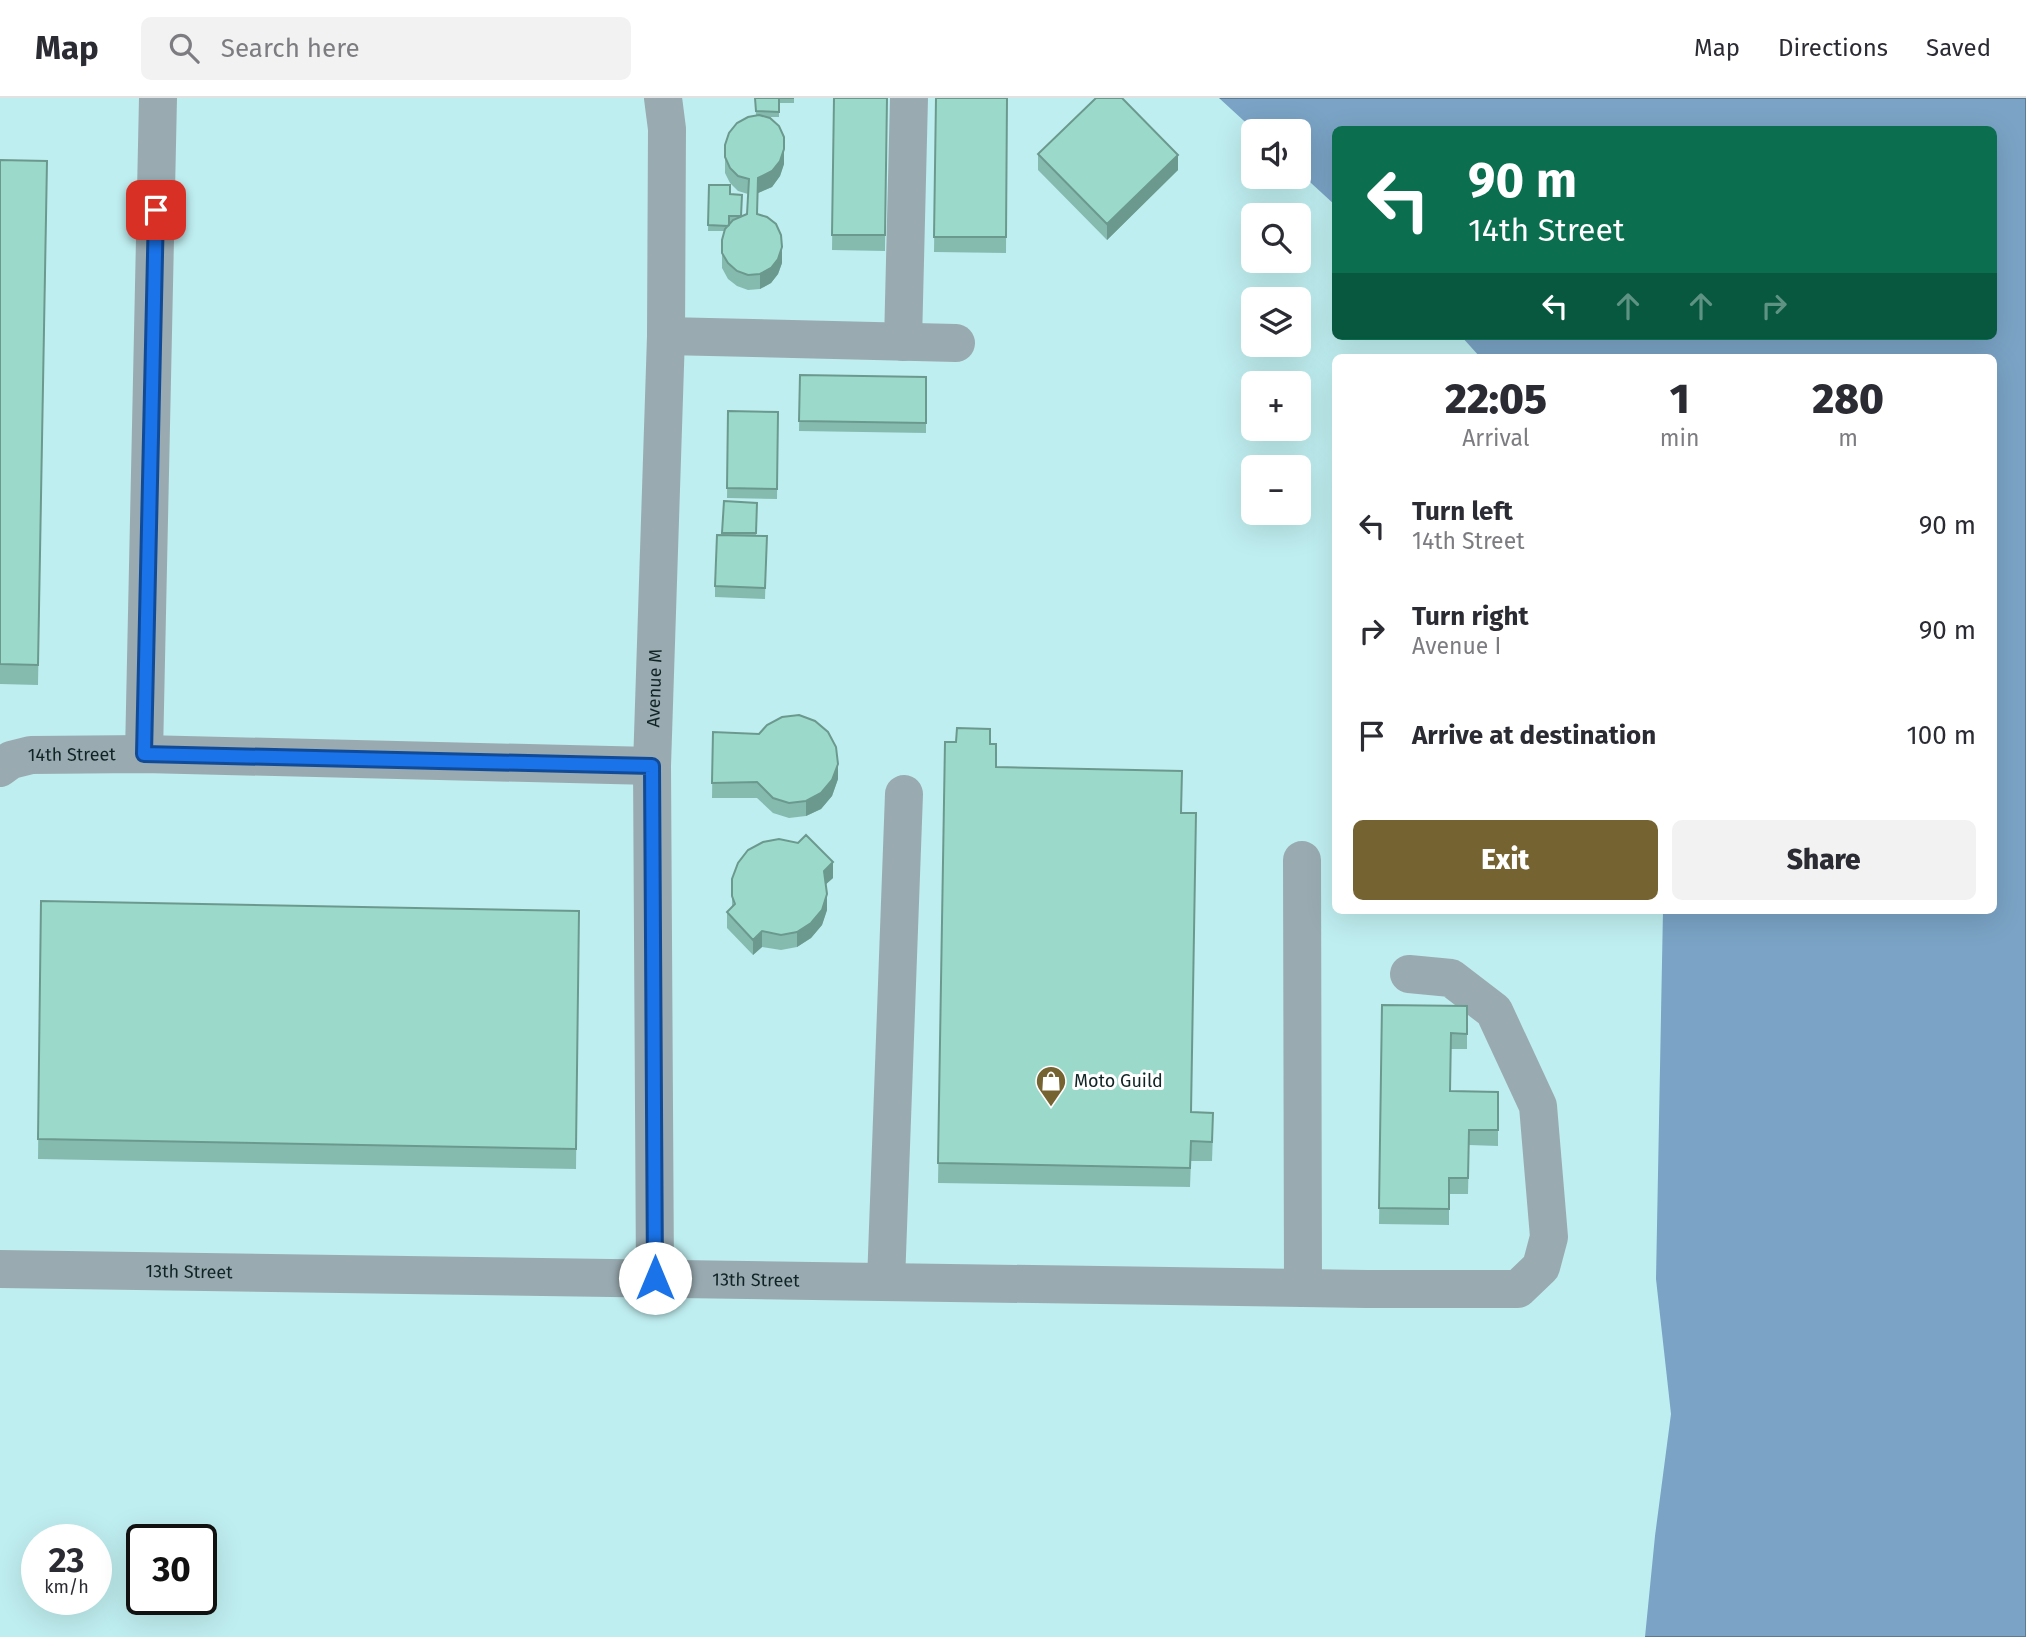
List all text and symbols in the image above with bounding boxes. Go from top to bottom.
search box [141,17,631,80]
text: Map [35,28,99,68]
icon: search [165,29,203,67]
text: Search here [221,33,360,64]
text: Map [1694,34,1740,62]
text: Directions [1778,34,1888,62]
text: Saved [1926,34,1991,62]
map controls [1241,119,1311,525]
button: sound [1241,119,1311,189]
text: 90 m [1468,151,1577,210]
icon: left [1353,154,1444,245]
pin [126,180,186,240]
icon: arrive [137,191,175,229]
button: search [1241,203,1311,273]
text: 14th Street [1468,211,1624,249]
button: layers [1241,287,1311,357]
icon: left [1536,287,1574,325]
icon: ahead [1609,287,1647,325]
icon: ahead [1682,287,1720,325]
icon: right [1755,287,1793,325]
button: + [1241,371,1311,441]
text: 22:05 [1445,374,1547,424]
text: 1 [1670,374,1690,424]
text: 280 [1812,374,1884,424]
text: Arrival [1462,424,1530,452]
text: min [1660,424,1699,452]
text: m [1838,424,1858,452]
button: − [1241,455,1311,525]
text: Turn left [1412,496,1513,527]
icon: left [1353,507,1391,545]
text: 90 m [1919,510,1976,541]
text: 14th Street [1412,527,1524,555]
text: Turn right [1412,601,1529,632]
icon: right [1353,612,1391,650]
text: 90 m [1919,615,1976,646]
text: Avenue I [1412,632,1501,660]
street label: Avenue M [642,648,667,728]
icon: arrive [1353,717,1391,755]
text: Arrive at destination [1412,720,1656,751]
text: 100 m [1907,720,1976,751]
street label: 14th Street [28,743,116,766]
button: Exit [1353,820,1658,900]
button: Share [1672,820,1976,900]
shop icon: Moto Guild [1034,1064,1068,1108]
place label: Moto Guild [1074,1070,1163,1092]
position arrow [618,1241,692,1315]
street label: 13th Street [145,1260,233,1283]
street label: 13th Street [712,1268,800,1292]
speed limit sign: 30 [126,1524,217,1615]
text: 23 [48,1539,85,1581]
text: km/h [44,1576,89,1598]

